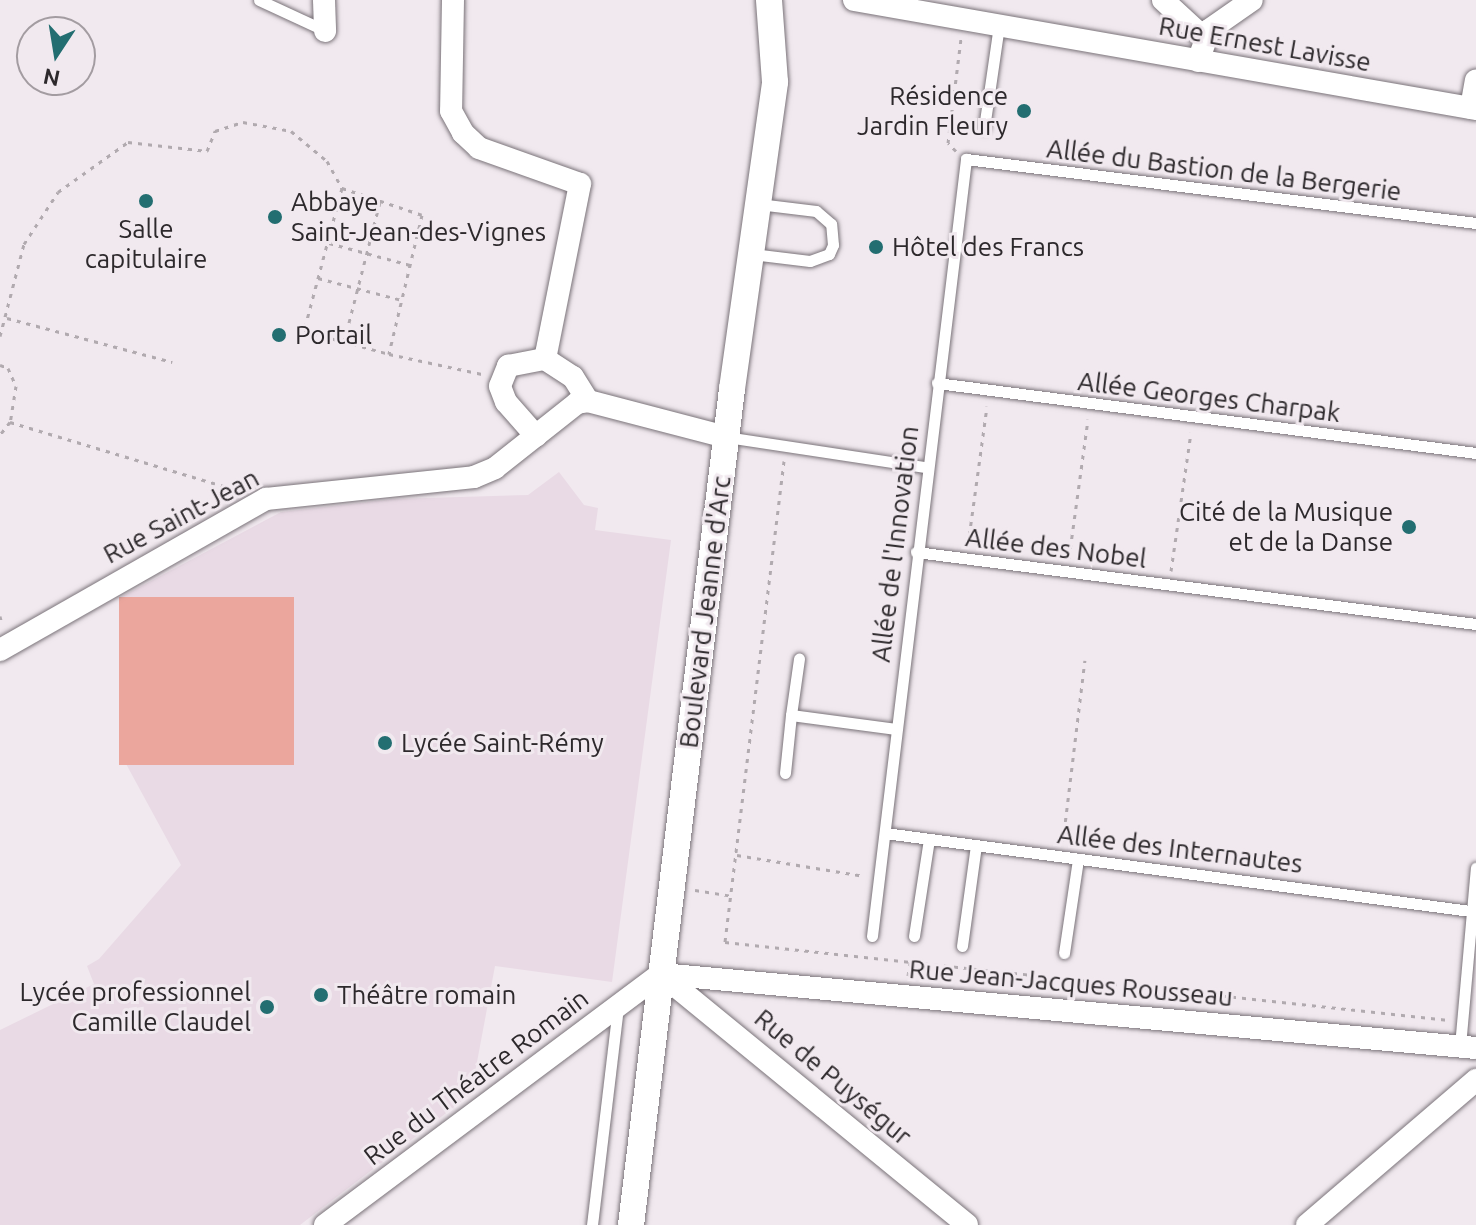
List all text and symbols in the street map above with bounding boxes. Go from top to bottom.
street label: Rue Ernest Lavisse [1156,10,1374,78]
north arrow [16,16,96,96]
text: N [41,64,62,92]
place label: Résidence Jardin Fleury [857,80,1008,142]
marker: Résidence Jardin Fleury [1015,102,1033,120]
street label: Allée du Bastion de la Bergerie [1045,133,1403,207]
place label: Abbaye Saint-Jean-des-Vignes [291,186,546,248]
marker: Salle capitulaire [137,192,155,210]
marker: Abbaye Saint-Jean-des-Vignes [266,208,284,226]
place label: Salle capitulaire [85,213,207,274]
place label: Hôtel des Francs [892,231,1084,263]
marker: Hôtel des Francs [867,238,885,256]
place label: Portail [295,319,372,351]
marker: Portail [270,326,288,344]
street label: Allée Georges Charpak [1076,365,1342,429]
street label: Allée de l'Innovation [865,424,925,664]
street label: Rue Saint-Jean [98,462,264,570]
street label: Boulevard Jeanne d'Arc [673,474,737,750]
place label: Cité de la Musique et de la Danse [1179,496,1393,558]
marker: Cité de la Musique et de la Danse [1400,518,1418,536]
street label: Allée des Nobel [964,521,1148,575]
place label: Lycée Saint-Rémy [401,727,604,759]
marker: Lycée Saint-Rémy [376,734,394,752]
street label: Allée des Internautes [1056,818,1304,880]
street label: Rue Jean-Jacques Rousseau [908,953,1234,1013]
place label: Lycée professionnel Camille Claudel [20,976,251,1038]
place label: Théâtre romain [337,979,516,1011]
street label: Rue du Théatre Romain [358,982,594,1172]
marker: Théâtre romain [312,986,330,1004]
marker: Lycée professionnel Camille Claudel [258,998,276,1016]
street label: Rue de Puységur [748,1002,918,1152]

